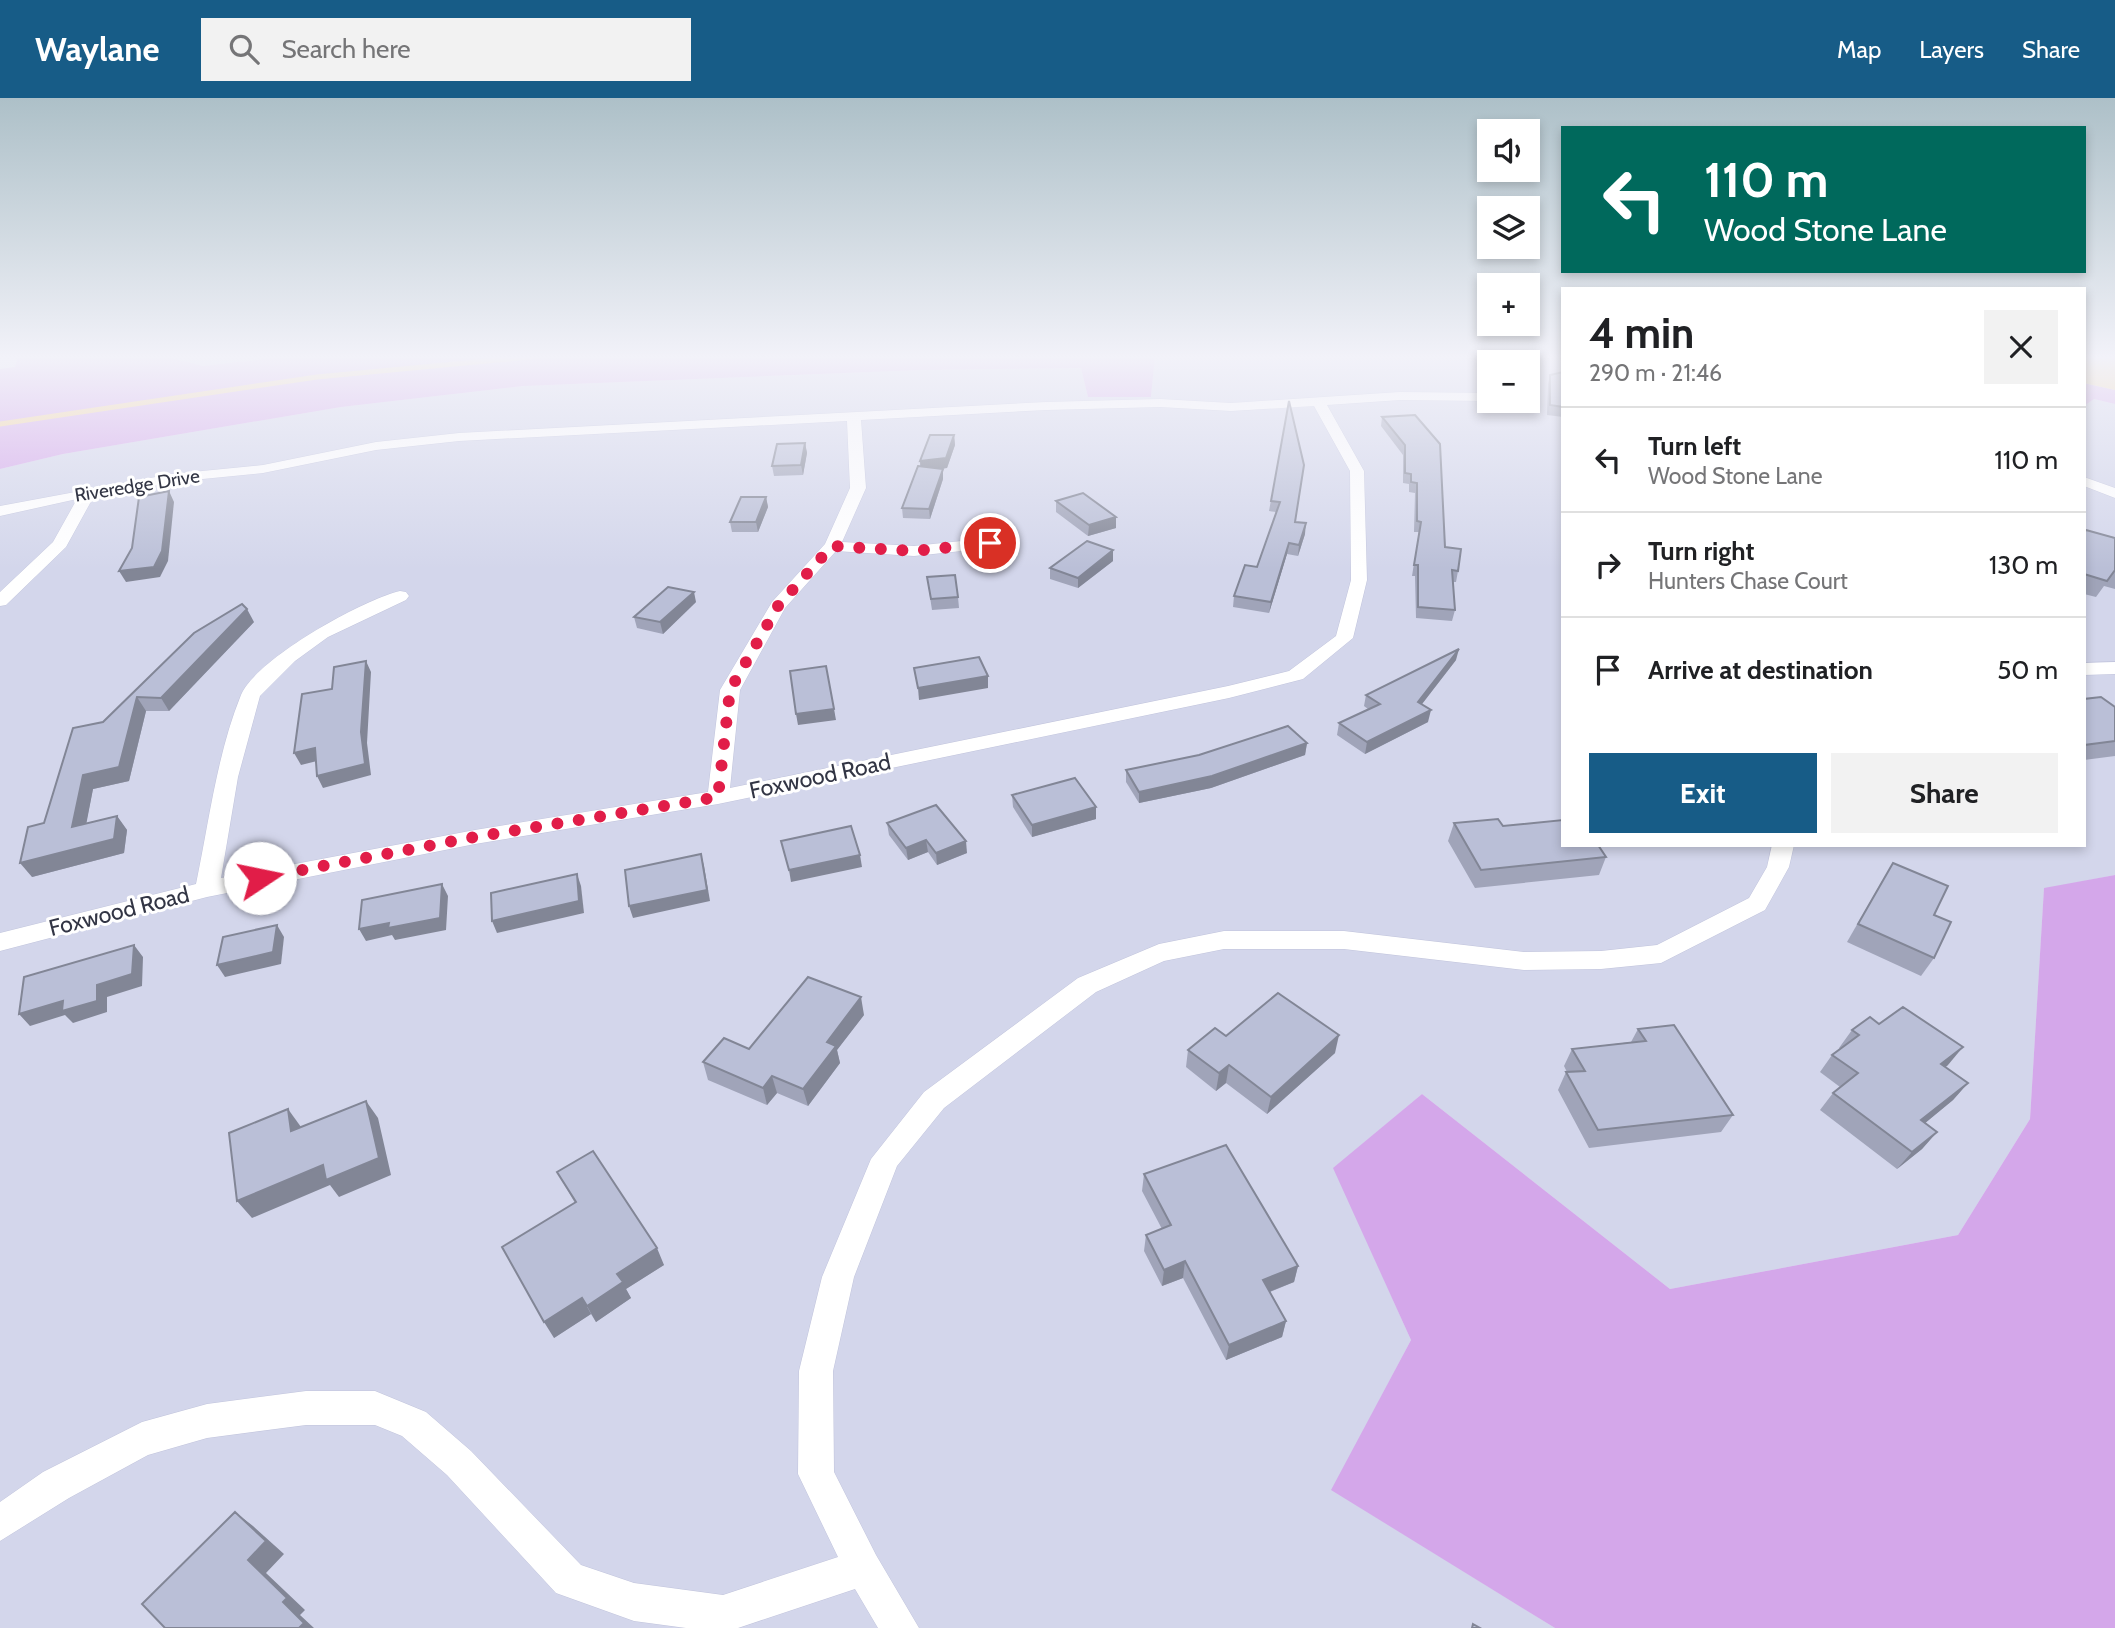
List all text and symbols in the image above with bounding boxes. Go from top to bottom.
search box [201,18,691,81]
text: Waylane [35,29,159,69]
icon: search [225,30,263,68]
text: Search here [281,33,411,65]
text: Map [1837,35,1881,64]
text: Layers [1919,35,1984,64]
text: Share [2022,35,2080,64]
map controls [1477,119,1540,413]
button: sound [1477,119,1540,182]
text: 110 m [1704,150,1828,209]
icon: left [1589,154,1680,245]
button: layers [1477,196,1540,259]
text: Wood Stone Lane [1704,210,1947,249]
button: + [1477,273,1540,336]
text: 4 min [1589,307,1694,359]
button: close [1984,310,2058,384]
button: − [1477,350,1540,413]
text: 290 m · 21:46 [1589,359,1722,387]
text: Turn left [1648,430,1741,462]
icon: left [1589,441,1627,479]
text: 110 m [1994,444,2058,476]
text: Wood Stone Lane [1648,462,1823,490]
street label: Riveredge Drive [73,464,202,507]
pin [960,513,1020,573]
icon: arrive [971,524,1009,562]
text: Turn right [1648,535,1754,567]
icon: right [1589,546,1627,584]
text: 130 m [1989,549,2058,581]
text: Hunters Chase Court [1648,567,1848,595]
icon: arrive [1589,651,1627,689]
text: Arrive at destination [1648,654,1873,686]
text: 50 m [1997,654,2058,686]
street label: Foxwood Road [747,747,893,805]
button: Exit [1589,753,1817,833]
button: Share [1831,753,2058,833]
position arrow [223,841,297,915]
street label: Foxwood Road [46,880,192,942]

